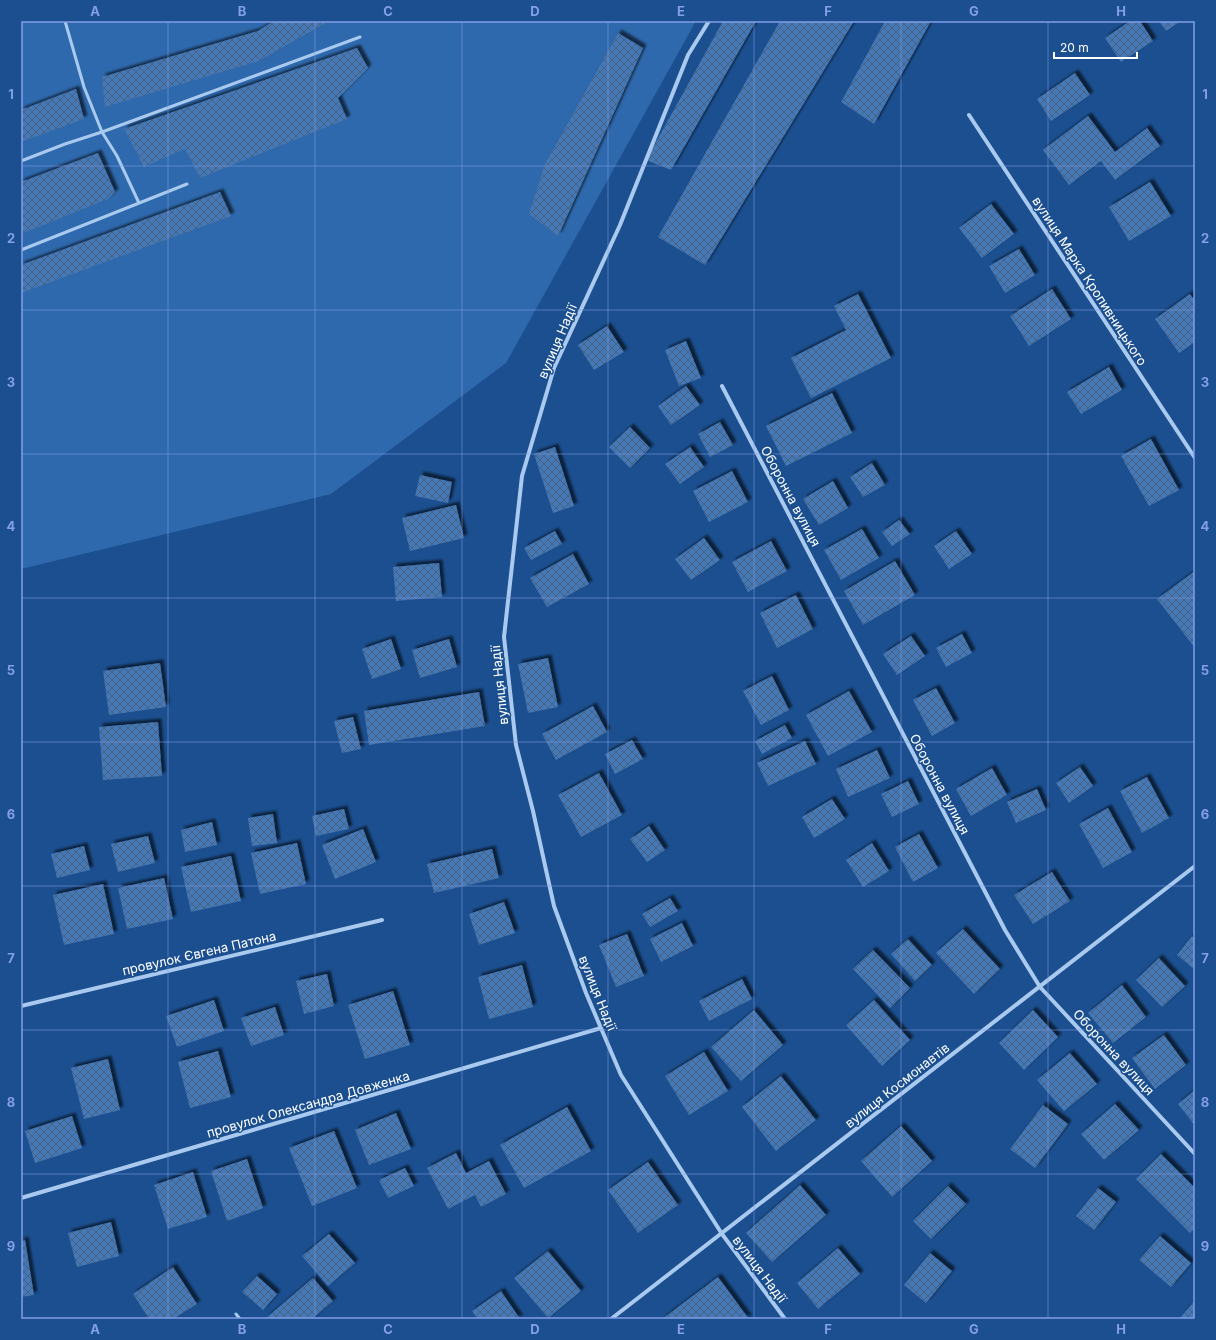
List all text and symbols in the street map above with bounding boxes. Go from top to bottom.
text: A [90,3,100,19]
text: B [238,3,247,19]
text: C [383,3,393,19]
text: D [530,3,540,19]
text: E [677,3,685,19]
text: F [824,3,832,19]
text: G [969,3,979,19]
text: H [1116,3,1126,19]
scale bar [1054,34,1137,60]
text: 20 m [1060,40,1089,55]
text: 1 [8,86,14,102]
text: 1 [1202,86,1208,102]
street label: вулиця Марка Кропивницького [1029,194,1151,369]
text: 2 [7,230,15,246]
text: 2 [1201,230,1209,246]
street label: вулиця Надії [534,300,580,381]
text: 3 [7,374,15,390]
text: 3 [1201,374,1209,390]
street label: Оборонна вулиця [758,443,824,549]
text: 4 [7,518,16,534]
text: 4 [1201,518,1210,534]
street label: вулиця Надії [487,644,511,726]
text: 5 [7,662,15,678]
text: 5 [1201,662,1209,678]
street label: Оборонна вулиця [907,731,973,837]
text: 6 [7,806,15,822]
text: 6 [1201,806,1209,822]
street label: провулок Євгена Патона [120,927,278,979]
text: 7 [7,950,15,966]
text: 7 [1201,950,1209,966]
street label: вулиця Надії [576,953,621,1034]
street label: Оборонна вулиця [1070,1006,1158,1098]
street label: вулиця Космонавтів [842,1039,952,1131]
street label: провулок Олександра Довженка [205,1067,411,1141]
text: 8 [7,1094,15,1110]
text: 8 [1201,1094,1209,1110]
street label: вулиця Надії [730,1232,791,1306]
text: 9 [7,1238,15,1254]
text: 9 [1201,1238,1209,1254]
text: A [90,1321,100,1337]
text: B [238,1321,247,1337]
text: C [383,1321,393,1337]
text: D [530,1321,540,1337]
text: E [677,1321,685,1337]
text: F [824,1321,832,1337]
text: G [969,1321,979,1337]
text: H [1116,1321,1126,1337]

